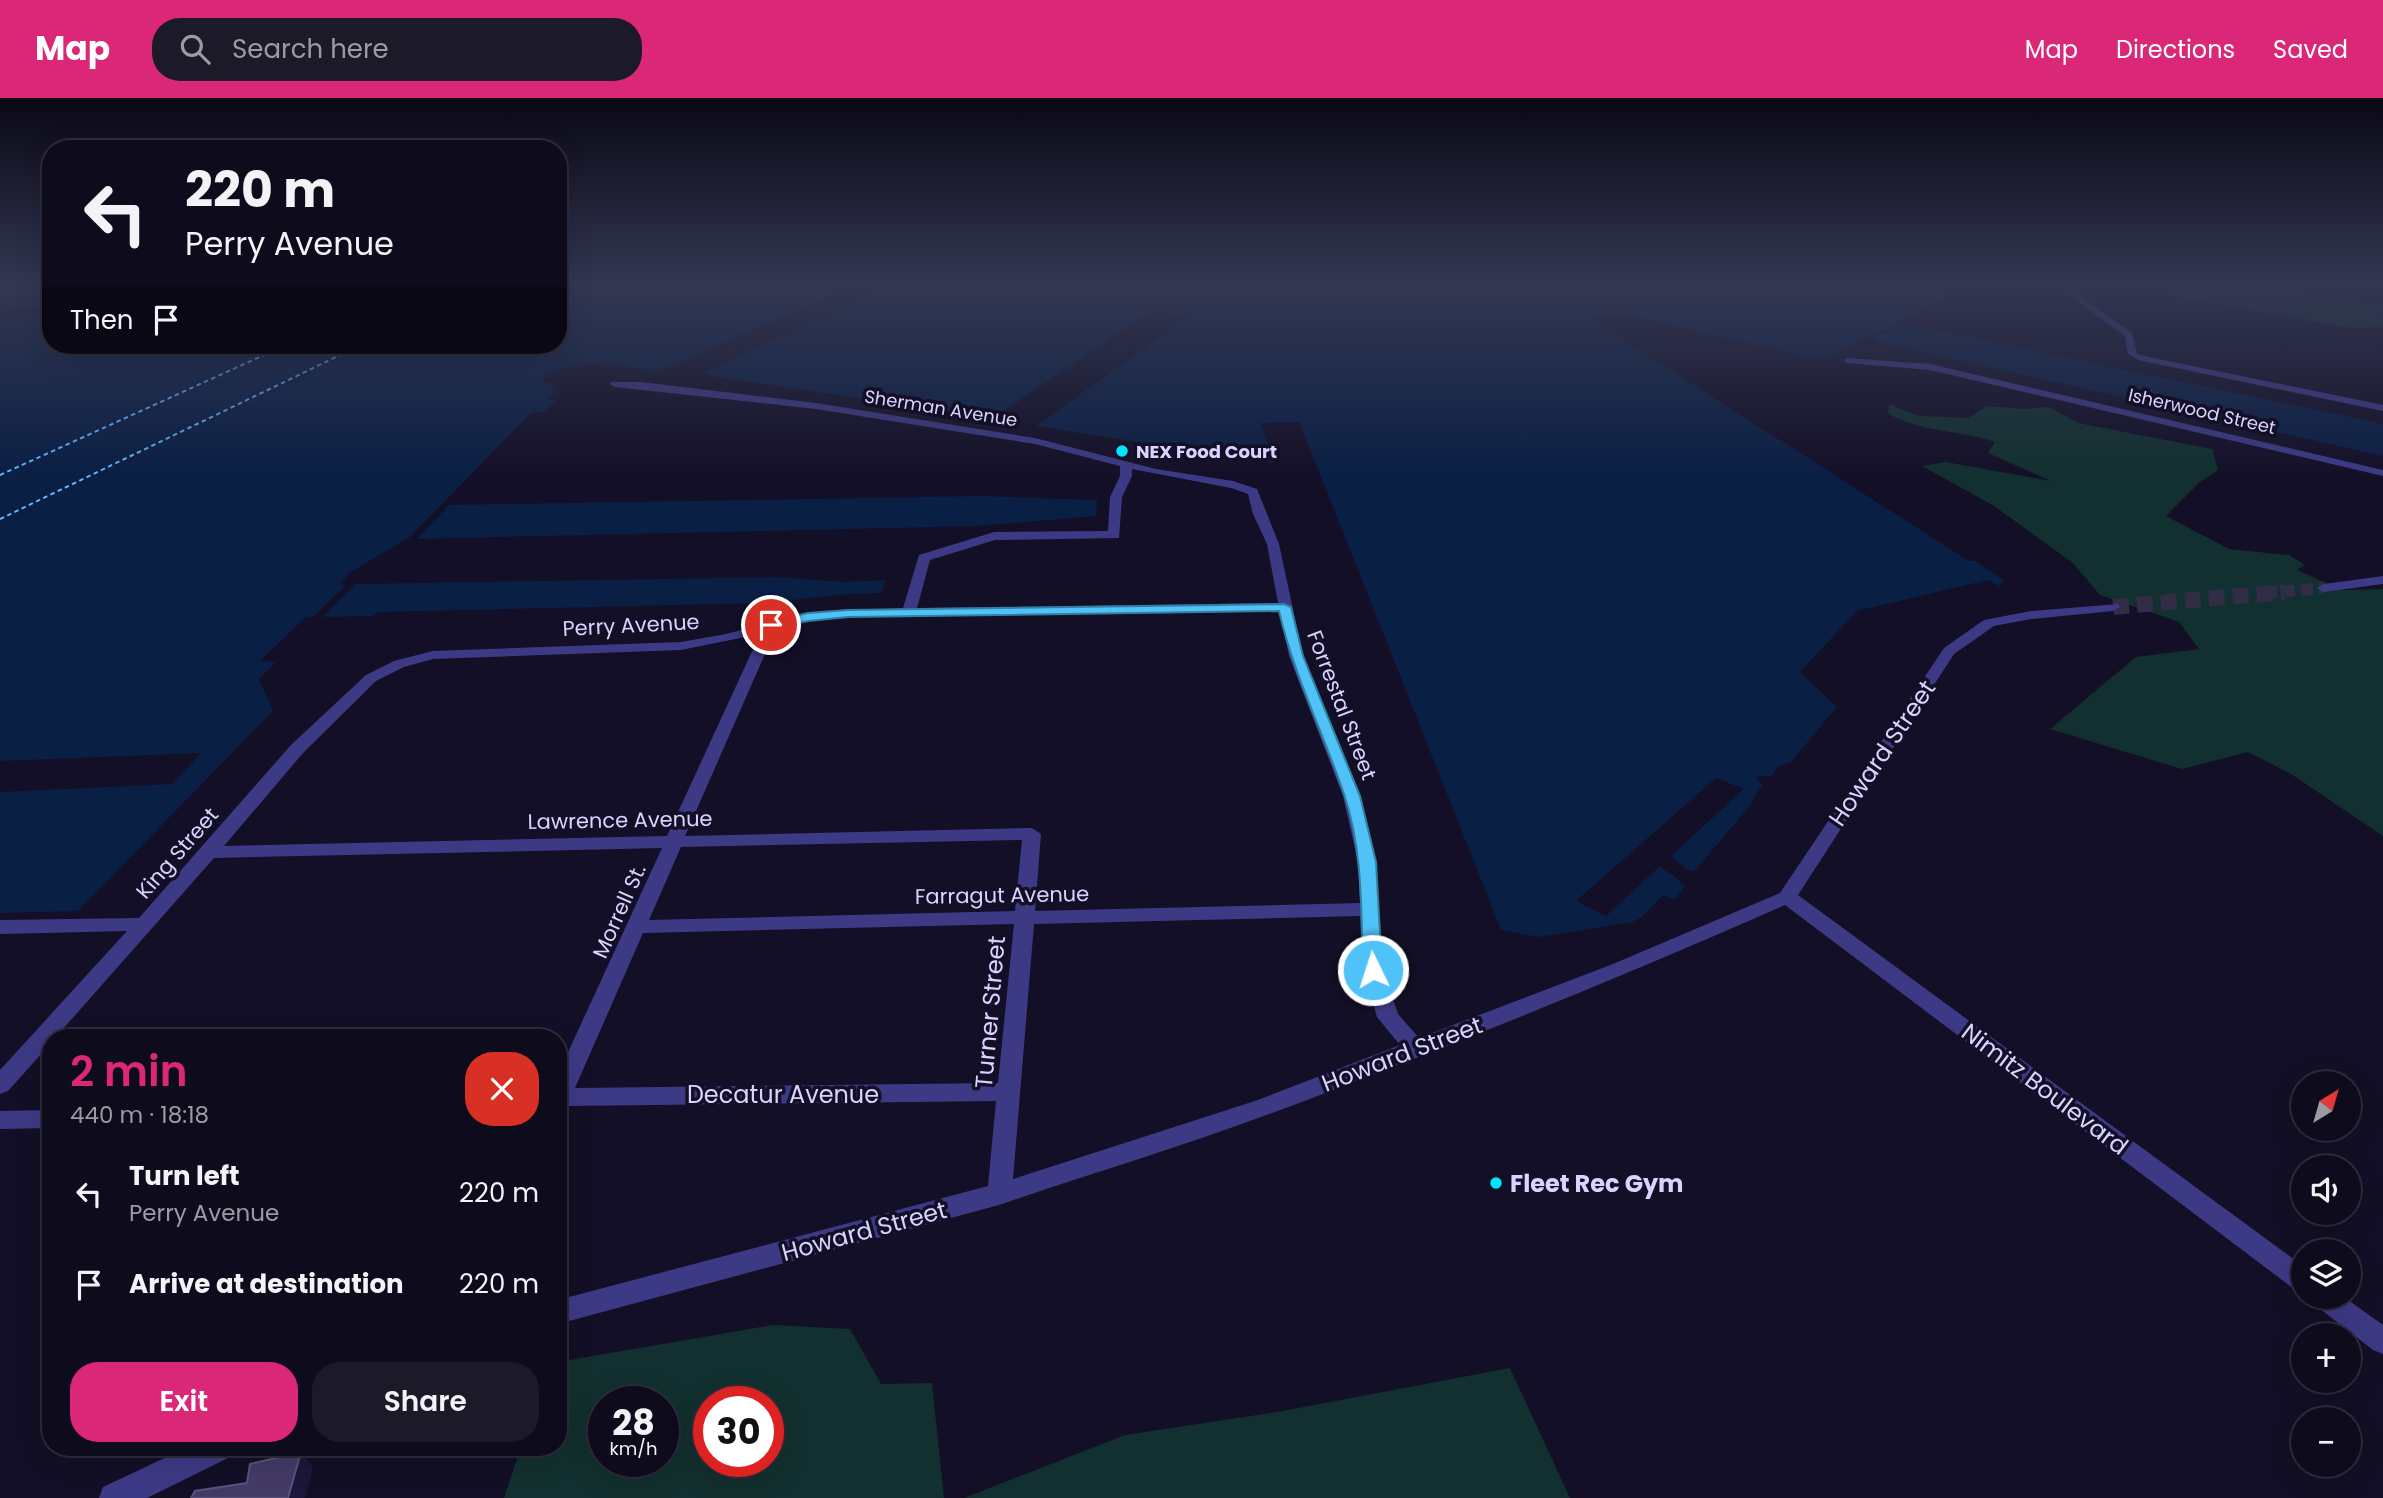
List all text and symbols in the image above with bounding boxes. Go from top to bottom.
search box [152,18,642,81]
text: Map [35,25,110,72]
icon: search [176,30,214,68]
text: Search here [232,31,389,67]
text: Map [2025,33,2078,66]
text: Directions [2116,33,2235,66]
text: Saved [2273,33,2348,66]
text: 220 m [185,156,335,224]
icon: left [70,168,161,259]
text: Perry Avenue [185,221,394,266]
icon: arrive [147,301,185,339]
text: Then [70,302,133,338]
street label: Isherwood Street [2126,382,2278,440]
street label: Sherman Avenue [863,384,1019,432]
place label: NEX Food Court [1136,439,1277,464]
marker: NEX Food Court [1114,443,1130,459]
pin [741,595,801,655]
icon: arrive [752,606,790,644]
street label: Perry Avenue [562,607,700,643]
street label: Forrestal Street [1300,626,1384,784]
street label: Howard Street [1821,673,1943,833]
street label: King Street [129,801,225,905]
street label: Lawrence Avenue [527,804,713,836]
street label: Morrell St. [585,859,653,963]
street label: Farragut Avenue [915,879,1089,911]
position arrow [1336,933,1410,1007]
street label: Turner Street [967,934,1013,1090]
street label: Howard Street [1317,1008,1487,1100]
street label: Nimitz Boulevard [1955,1015,2135,1163]
text: 2 min [70,1042,188,1101]
button: close [465,1052,539,1126]
north arrow [2291,1071,2361,1141]
map controls [2291,1071,2361,1477]
street label: Decatur Avenue [687,1078,879,1111]
text: 440 m · 18:18 [70,1099,209,1131]
button: sound [2291,1155,2361,1225]
text: Turn left [129,1158,240,1194]
place label: Fleet Rec Gym [1510,1167,1684,1200]
icon: left [70,1175,108,1213]
text: 220 m [459,1175,539,1211]
marker: Fleet Rec Gym [1488,1175,1504,1191]
street label: Howard Street [778,1193,950,1269]
text: Perry Avenue [129,1197,279,1229]
button: layers [2291,1239,2361,1309]
icon: arrive [70,1266,108,1304]
text: Arrive at destination [129,1266,404,1302]
text: 220 m [459,1266,539,1302]
button: + [2291,1323,2361,1393]
button: Exit [70,1362,298,1442]
button: Share [312,1362,539,1442]
speed limit sign: 30 [693,1386,784,1477]
text: 28 [612,1398,655,1447]
button: − [2291,1407,2361,1477]
text: km/h [610,1436,657,1461]

